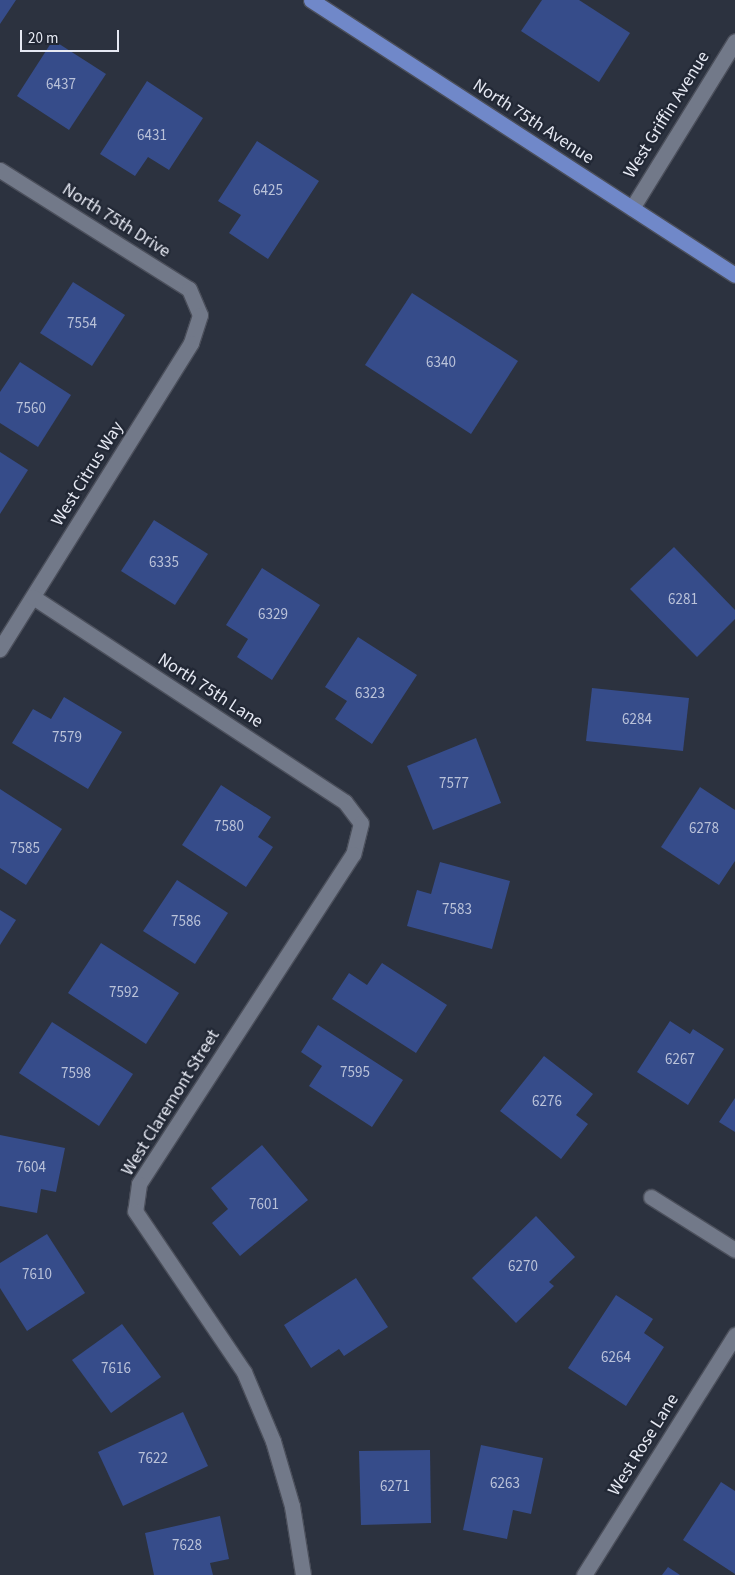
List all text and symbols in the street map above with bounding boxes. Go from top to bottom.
scale bar [22,20,121,52]
text: 20 m [28,28,58,49]
street label: West Griffin Avenue [619,48,715,182]
street label: North 75th Avenue [468,75,598,169]
house number: 6437 [46,76,76,94]
house number: 6431 [137,127,167,145]
street label: North 75th Drive [58,179,174,263]
house number: 6425 [253,182,283,200]
house number: 7554 [67,315,97,333]
house number: 6340 [426,354,456,372]
house number: 7560 [16,400,46,418]
street label: West Citrus Way [47,418,129,530]
house number: 6335 [149,554,179,572]
house number: 6281 [668,591,698,609]
house number: 6329 [258,606,288,624]
street label: North 75th Lane [153,649,267,733]
house number: 6323 [355,685,385,703]
house number: 6284 [622,711,652,729]
house number: 7579 [52,729,82,747]
house number: 7577 [439,775,469,793]
house number: 7580 [214,818,244,836]
house number: 6278 [689,820,719,838]
house number: 7585 [10,840,40,858]
house number: 7583 [442,901,472,919]
house number: 7586 [171,913,201,931]
house number: 7592 [109,984,139,1002]
street label: West Claremont Street [117,1026,225,1180]
house number: 6267 [665,1051,695,1069]
house number: 7595 [340,1064,370,1082]
house number: 7598 [61,1065,91,1083]
house number: 6276 [532,1093,562,1111]
house number: 7604 [16,1159,46,1177]
house number: 7601 [249,1196,279,1214]
house number: 6270 [508,1258,538,1276]
house number: 7610 [22,1266,52,1284]
house number: 6264 [601,1349,631,1367]
house number: 7616 [101,1360,131,1378]
street label: West Rose Lane [604,1390,684,1500]
house number: 7622 [138,1450,168,1468]
house number: 6263 [490,1475,520,1493]
house number: 6271 [380,1478,410,1496]
house number: 7628 [172,1537,202,1555]

